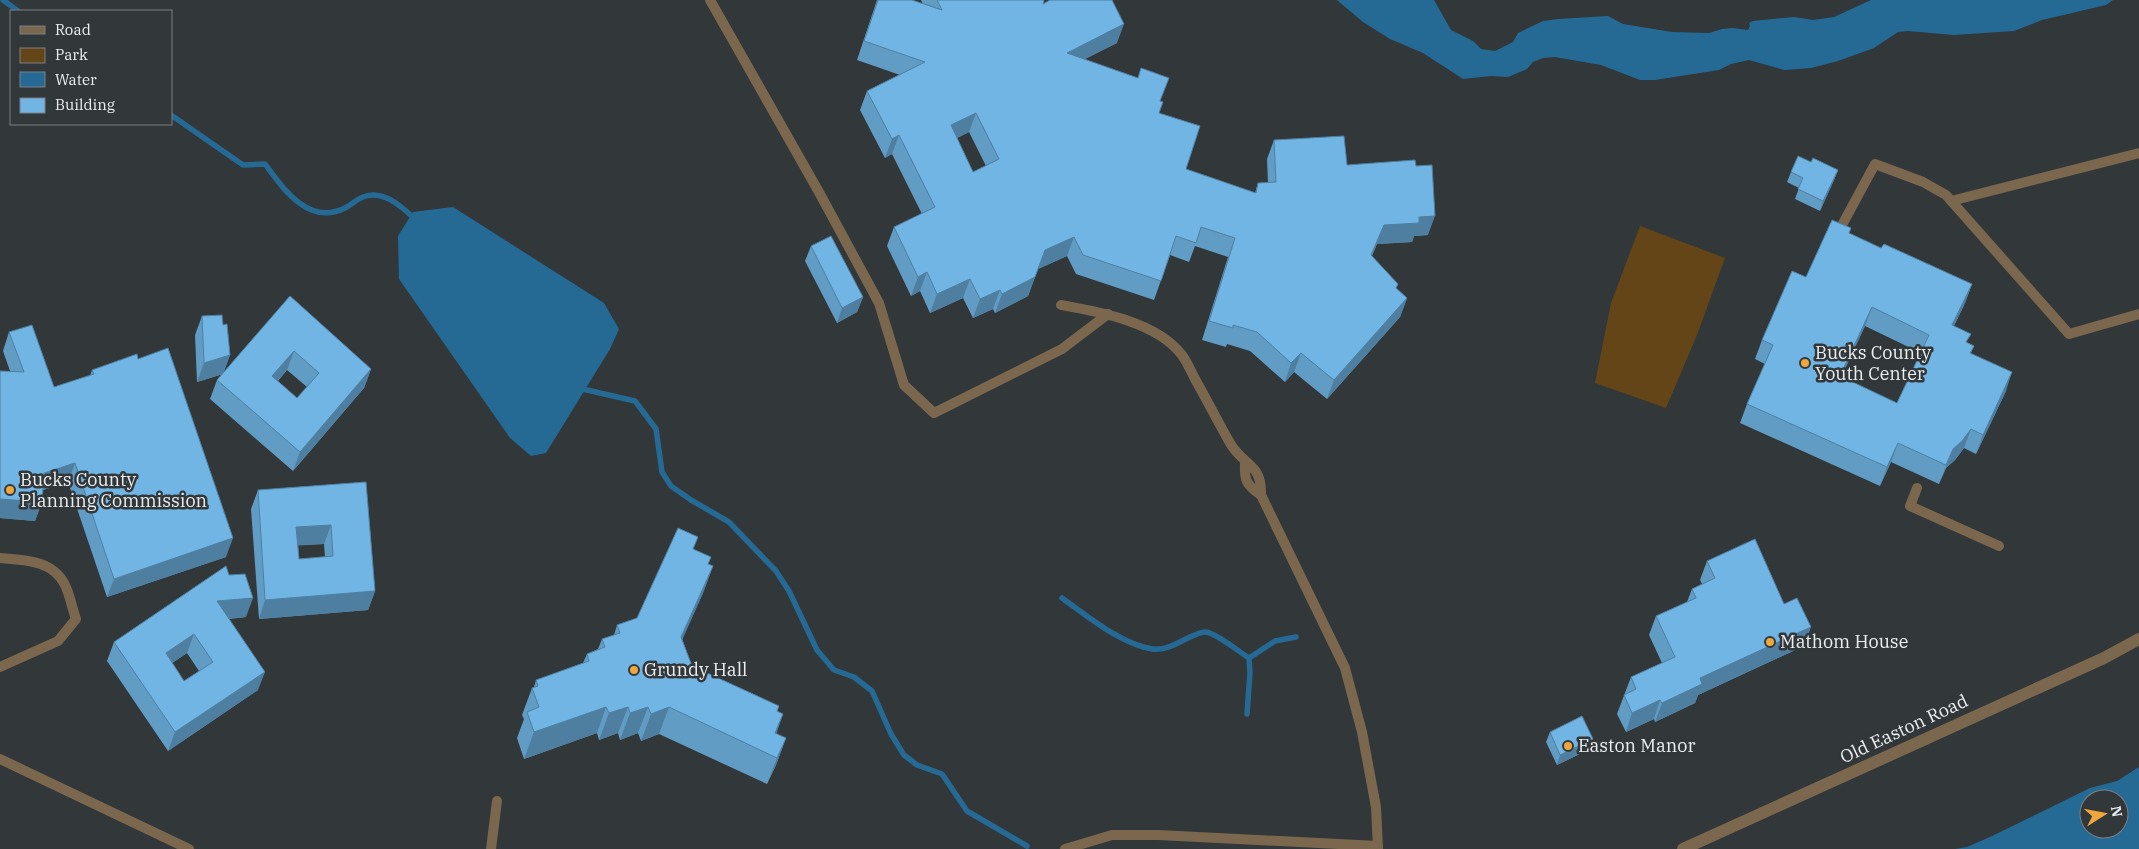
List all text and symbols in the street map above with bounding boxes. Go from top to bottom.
legend [10,10,172,125]
text: Road [55,20,91,39]
text: Park [55,45,88,64]
text: Water [55,70,97,89]
text: Building [55,95,115,114]
place label: Bucks County Youth Center [1815,341,1931,385]
marker: Bucks County Youth Center [1799,357,1811,369]
place label: Bucks County Planning Commission [20,468,207,512]
marker: Bucks County Planning Commission [4,484,16,496]
place label: Mathom House [1780,630,1908,653]
marker: Mathom House [1764,636,1776,648]
place label: Grundy Hall [644,658,747,681]
marker: Grundy Hall [628,664,640,676]
street label: Old Easton Road [1836,689,1971,768]
place label: Easton Manor [1578,734,1695,757]
marker: Easton Manor [1562,740,1574,752]
north arrow [2079,789,2129,839]
text: N [2107,804,2127,819]

